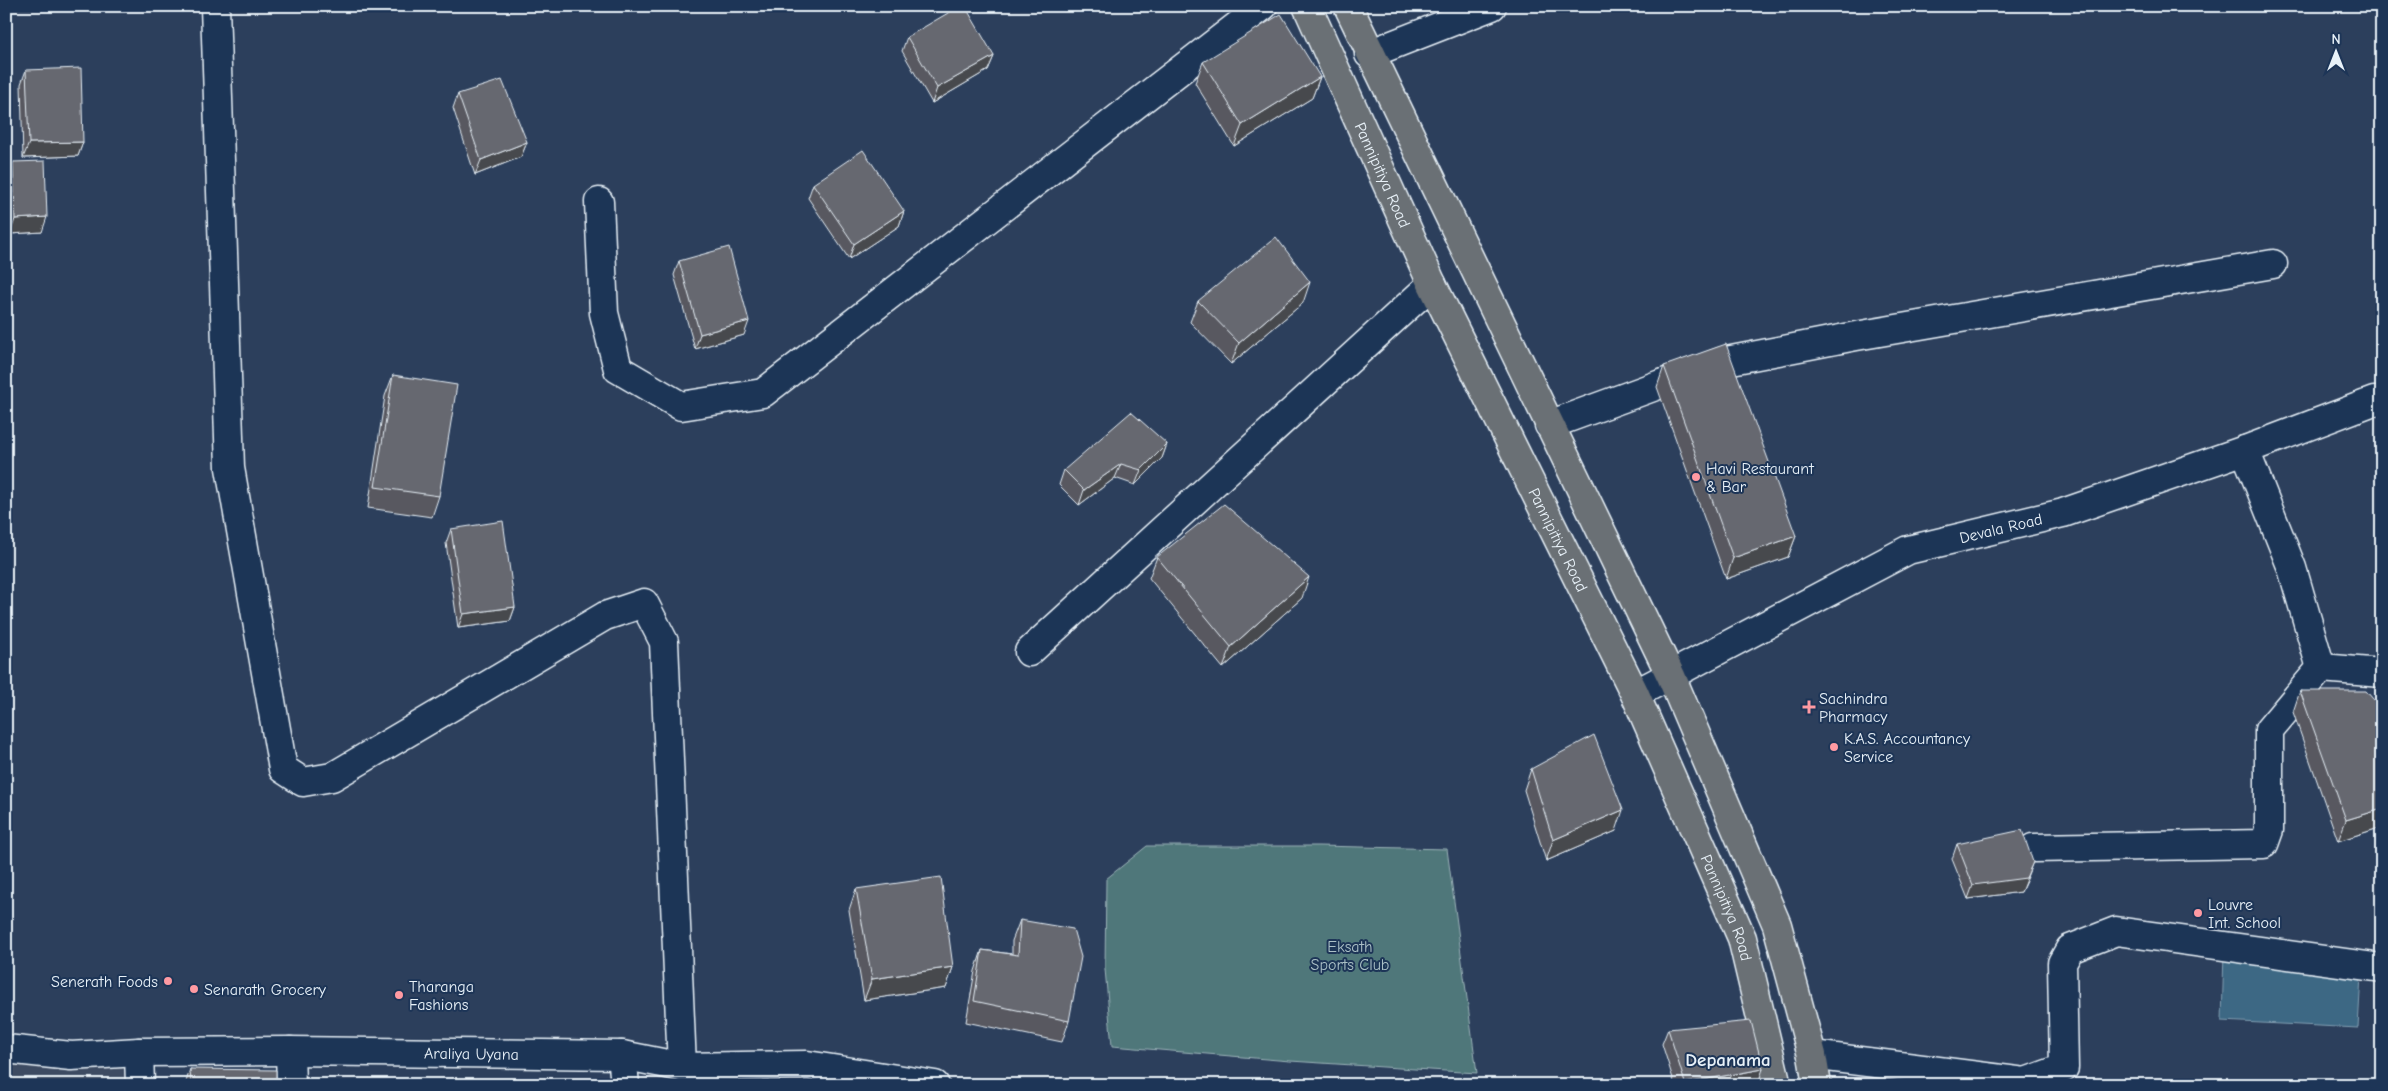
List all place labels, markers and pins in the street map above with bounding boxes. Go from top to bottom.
place label: Havi Restaurant & Bar [1706,460,1814,496]
marker: Havi Restaurant & Bar [1690,471,1702,483]
place label: Sachindra Pharmacy [1819,690,1888,726]
marker: Sachindra Pharmacy [1803,701,1815,713]
place label: K.A.S. Accountancy Service [1844,730,1971,766]
marker: K.A.S. Accountancy Service [1828,741,1840,753]
place label: Louvre Int. School [2208,896,2281,932]
marker: Louvre Int. School [2192,907,2204,919]
place label: Senerath Foods [51,973,158,991]
marker: Senerath Foods [162,975,174,987]
place label: Tharanga Fashions [409,978,474,1014]
place label: Senarath Grocery [204,981,327,999]
marker: Senarath Grocery [188,983,200,995]
marker: Tharanga Fashions [393,989,405,1001]

